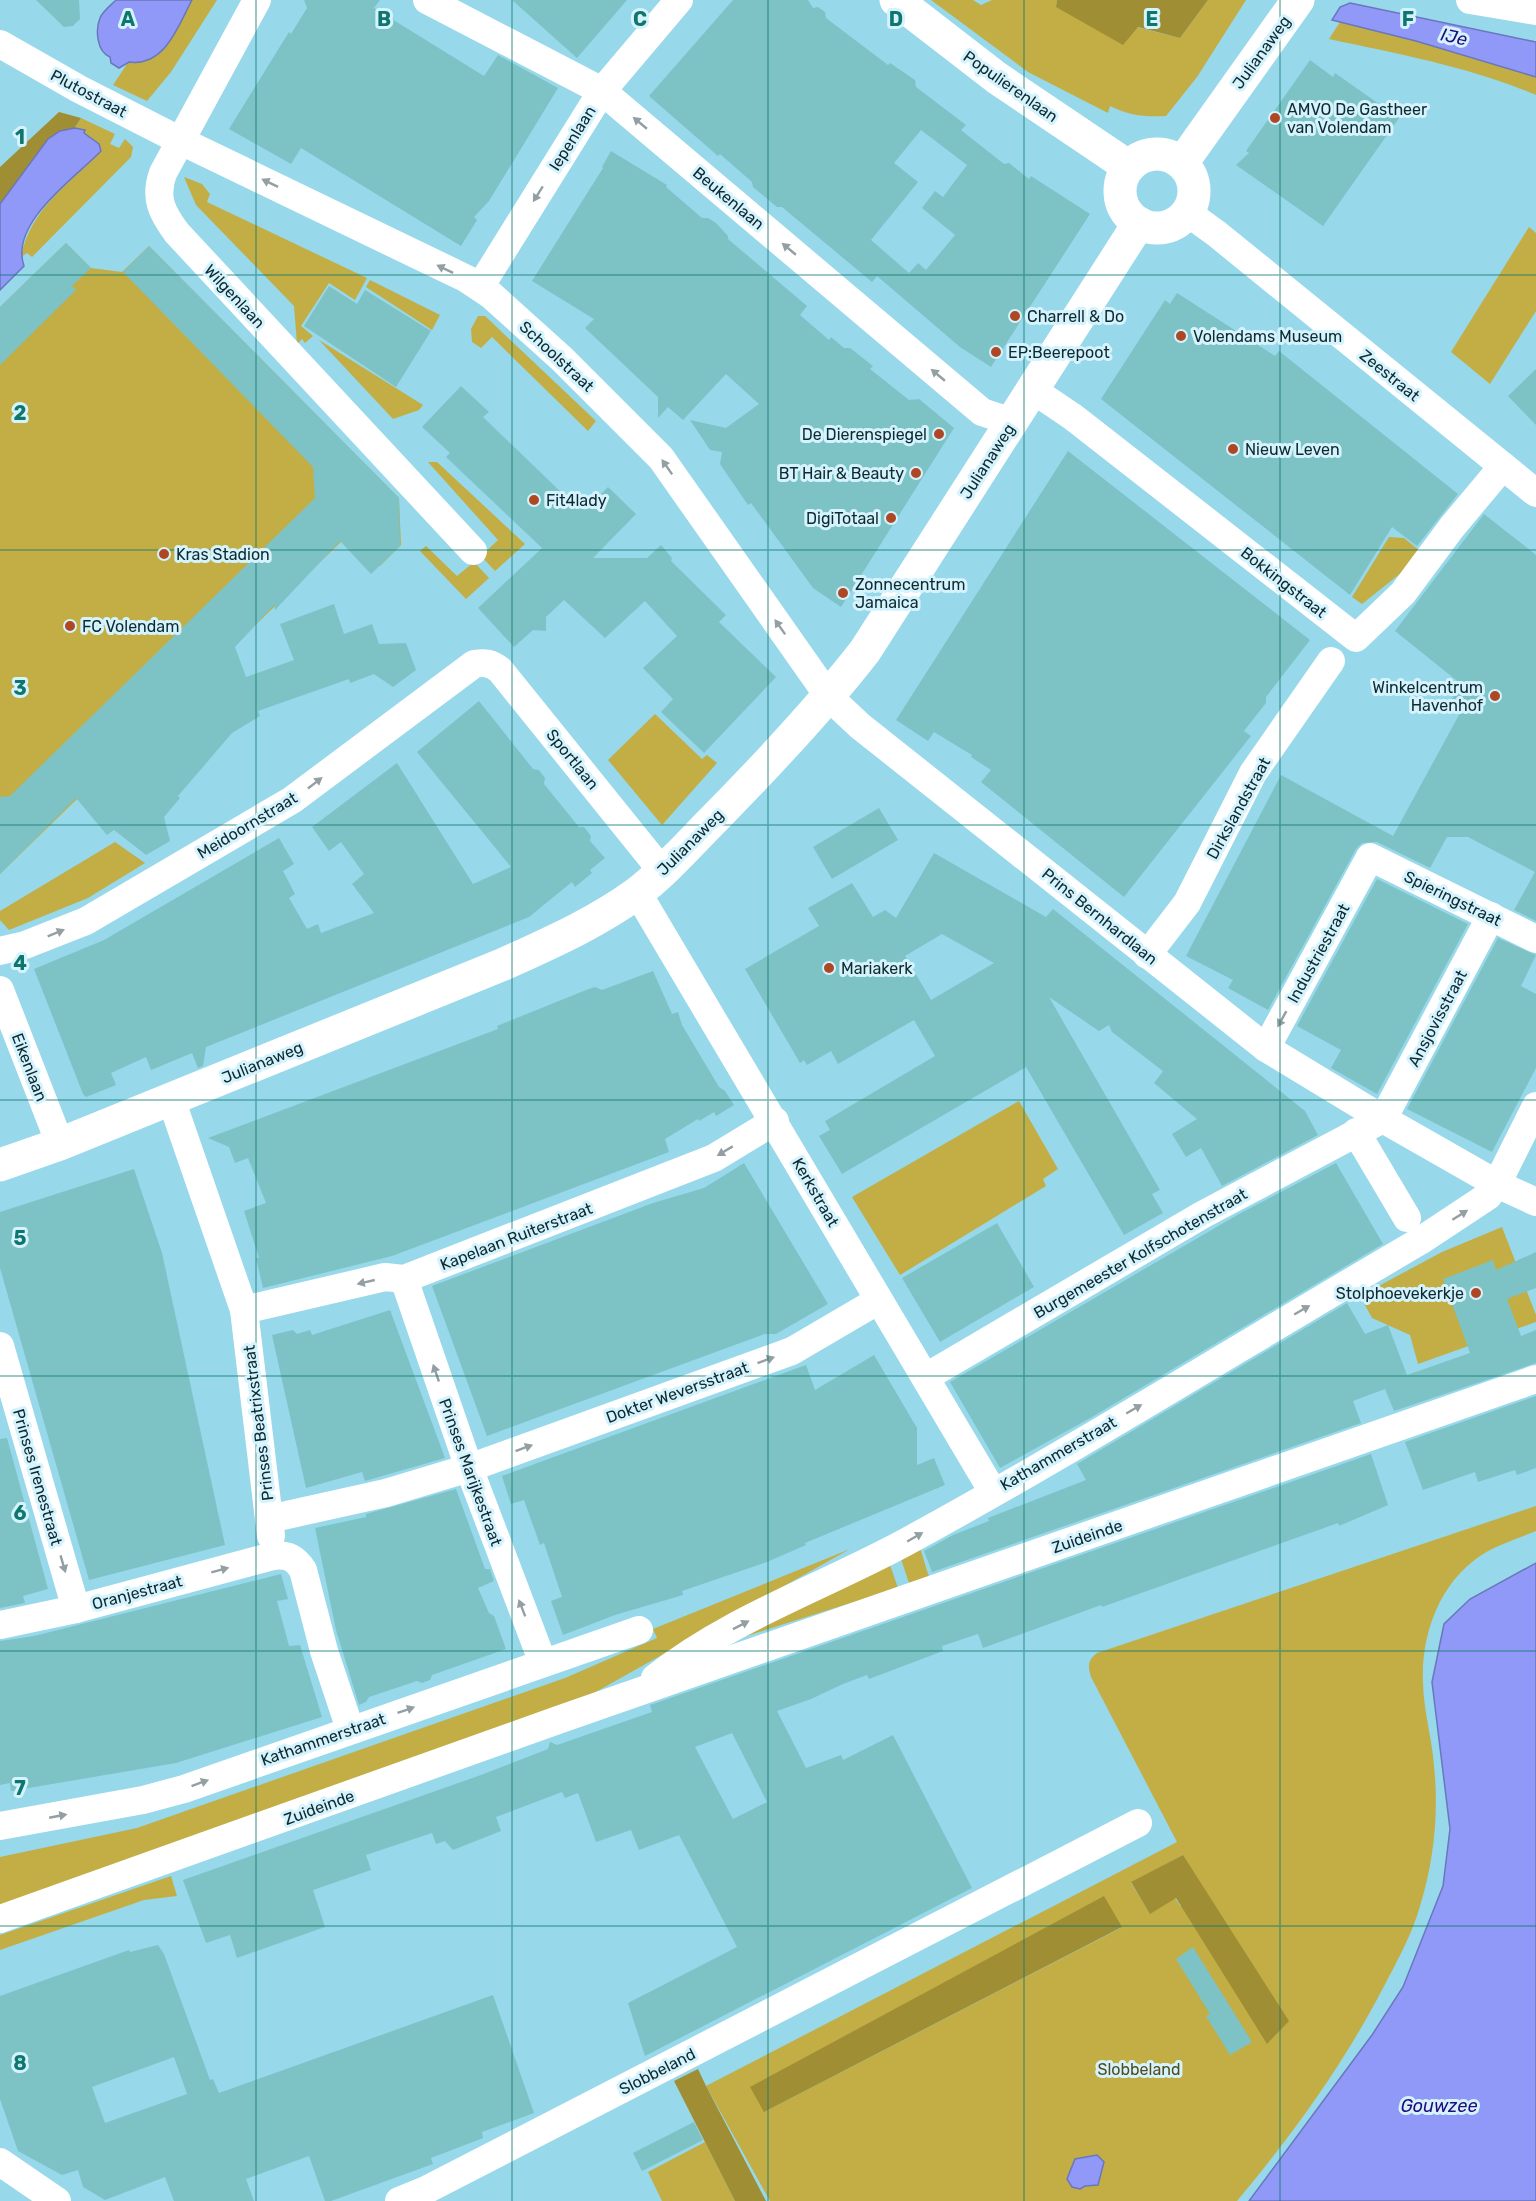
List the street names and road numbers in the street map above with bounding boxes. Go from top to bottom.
street label: Julianaweg [1228,12,1294,93]
street label: Populierenlaan [960,47,1062,126]
street label: Plutostraat [47,65,130,121]
street label: Iepenlaan [545,102,600,174]
street label: Beukenlaan [689,163,768,234]
street label: Wilgenlaan [200,261,269,332]
street label: Schoolstraat [515,317,598,396]
street label: Zeestraat [1356,346,1423,405]
street label: Julianaweg [956,420,1019,502]
street label: Bokkingstraat [1237,543,1330,622]
street label: Sportlaan [542,725,603,793]
street label: Dirkslandstraat [1203,754,1274,862]
street label: Meidoornstraat [194,788,301,863]
street label: Julianaweg [653,805,727,879]
street label: Prins Bernhardlaan [1038,864,1161,969]
street label: Spieringstraat [1401,867,1504,930]
street label: Industriestraat [1283,900,1354,1006]
street label: Ansjovisstraat [1404,967,1471,1070]
street label: Eikenlaan [8,1030,51,1104]
street label: Julianaweg [219,1038,306,1087]
street label: Kerkstraat [788,1154,843,1230]
street label: Burgemeester Kolfschotenstraat [1030,1184,1250,1322]
street label: Kapelaan Ruiterstraat [437,1199,595,1274]
street label: Prinses Beatrixstraat [240,1344,277,1502]
street label: Dokter Weversstraat [603,1358,751,1427]
street label: Prinses Marijkestraat [435,1396,506,1549]
street label: Prinses Irenestraat [9,1407,66,1548]
street label: Kathammerstraat [997,1413,1120,1494]
street label: Zuideinde [1049,1516,1125,1557]
street label: Oranjestraat [90,1571,184,1614]
street label: Kathammerstraat [258,1709,388,1770]
street label: Zuideinde [281,1786,357,1829]
street label: Slobbeland [616,2044,699,2099]

